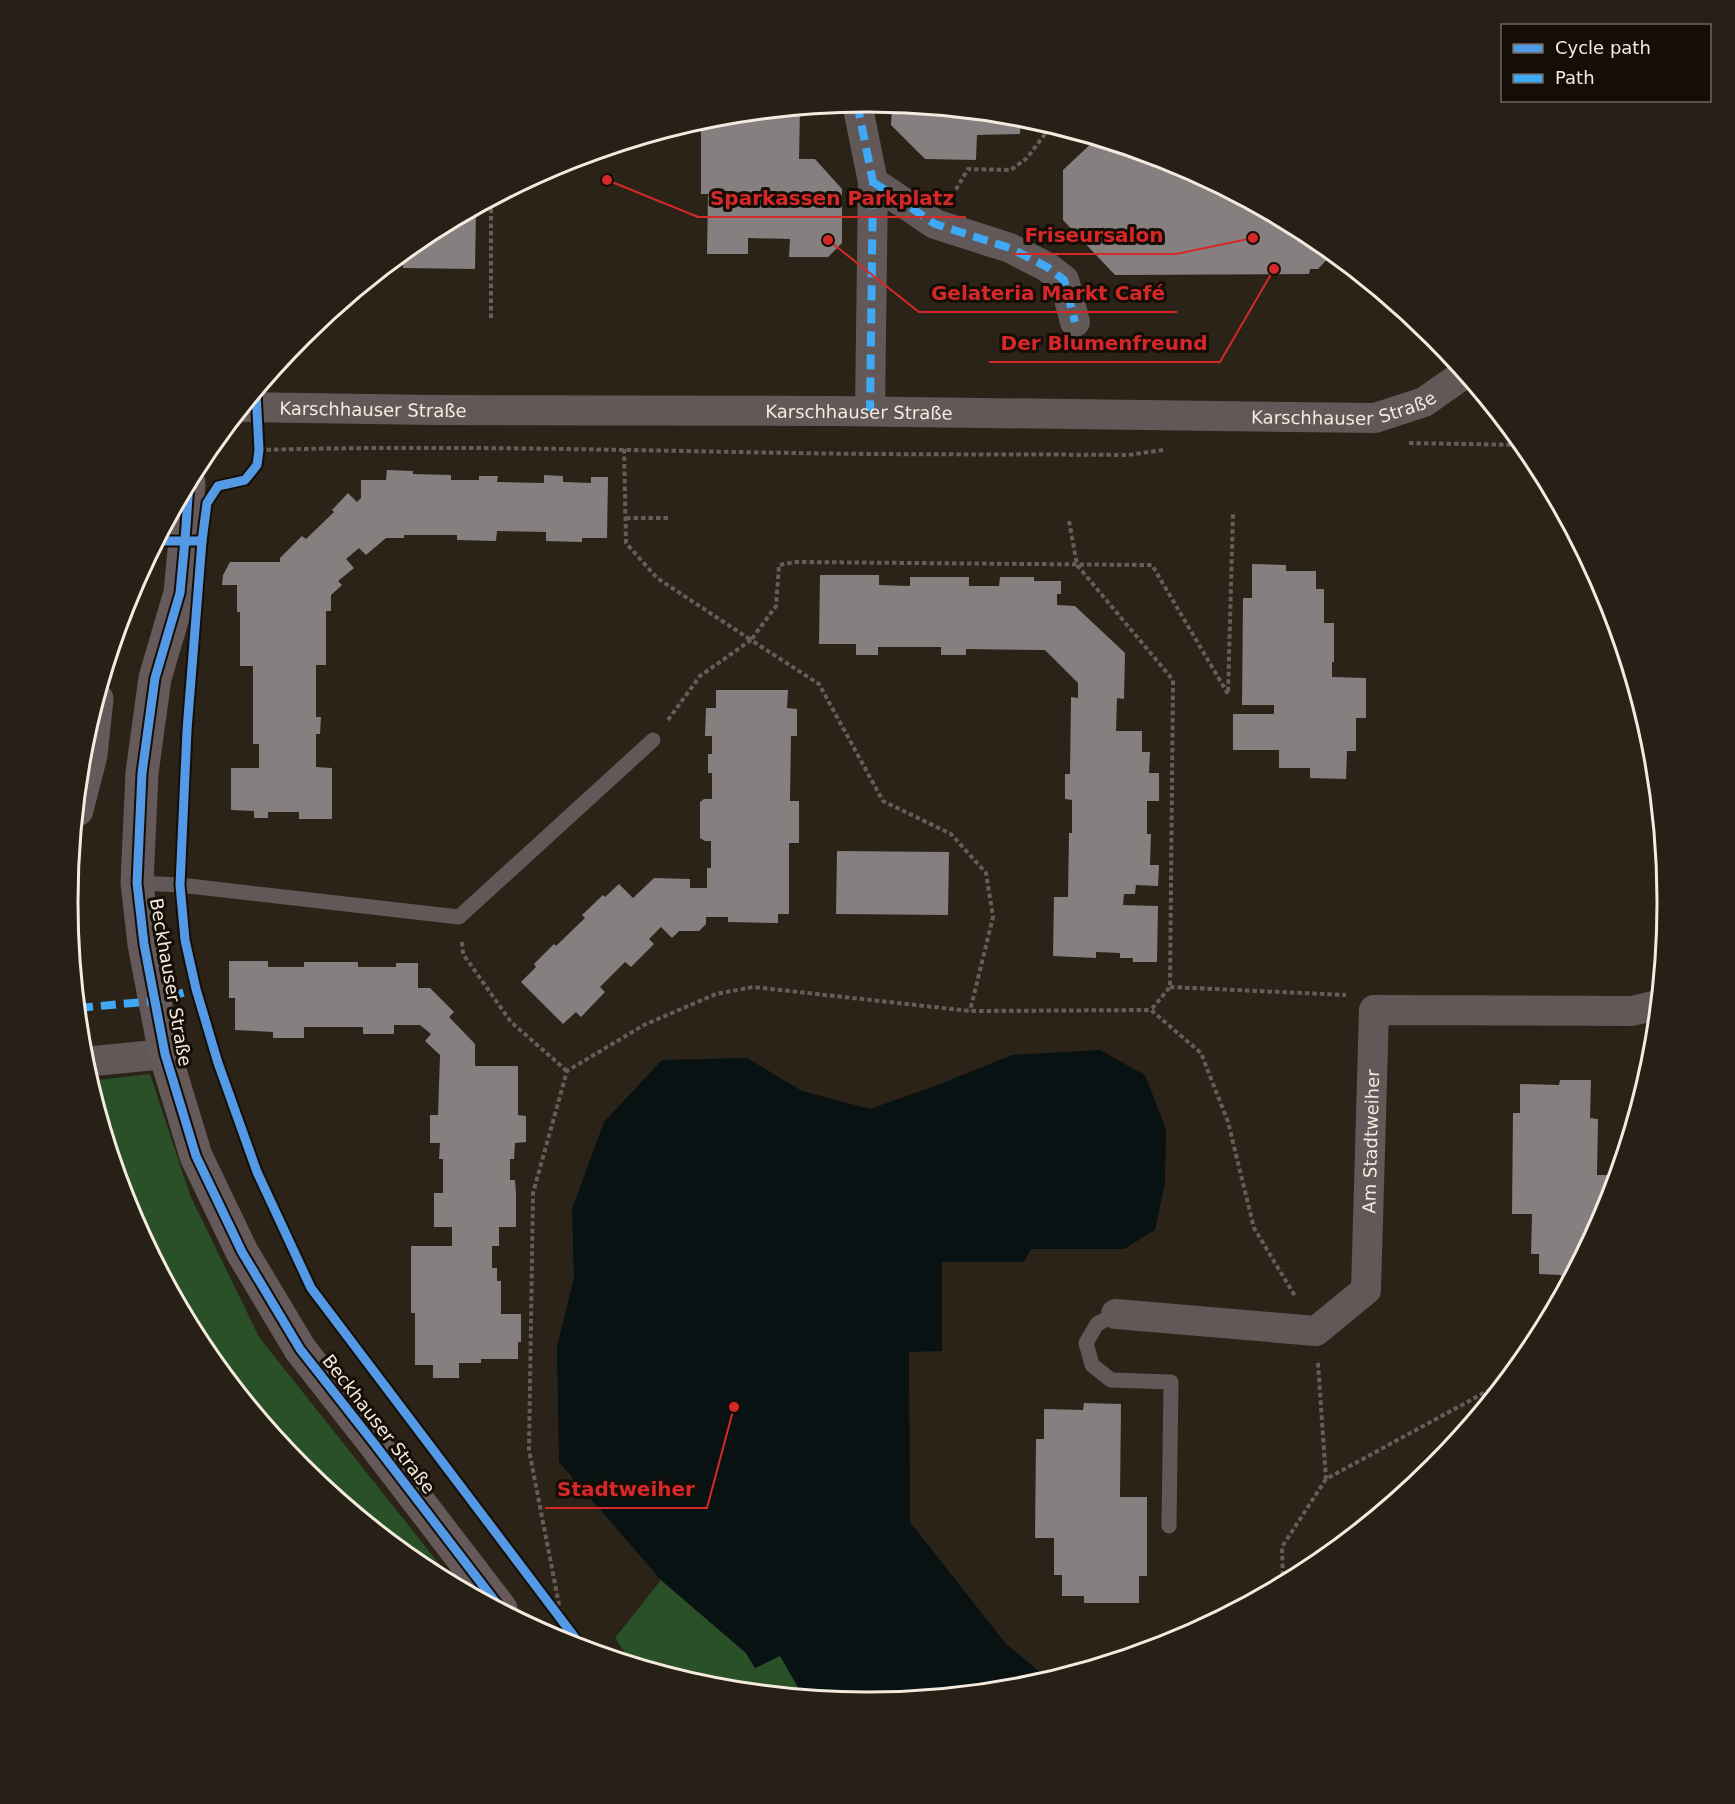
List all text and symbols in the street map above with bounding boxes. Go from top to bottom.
legend [1501,24,1711,102]
text: Cycle path [1555,37,1651,58]
text: Path [1555,67,1595,88]
callout: Sparkassen Parkplatz [698,179,966,217]
text: Sparkassen Parkplatz [710,186,954,210]
callout: Friseursalon [1013,216,1176,254]
text: Friseursalon [1025,223,1163,247]
callout: Gelateria Markt Café [919,274,1177,312]
text: Gelateria Markt Café [931,281,1165,305]
callout: Der Blumenfreund [989,324,1220,362]
text: Der Blumenfreund [1001,331,1207,355]
street label: Karschhauser Straße [1251,386,1440,428]
street label: Karschhauser Straße [279,397,467,421]
street label: Karschhauser Straße [765,400,953,423]
street label: Beckhauser Straße [146,896,196,1068]
street label: Am Stadtweiher [1358,1068,1383,1214]
street label: Beckhauser Straße [318,1350,440,1498]
callout: Stadtweiher [545,1470,707,1508]
text: Stadtweiher [557,1477,695,1501]

